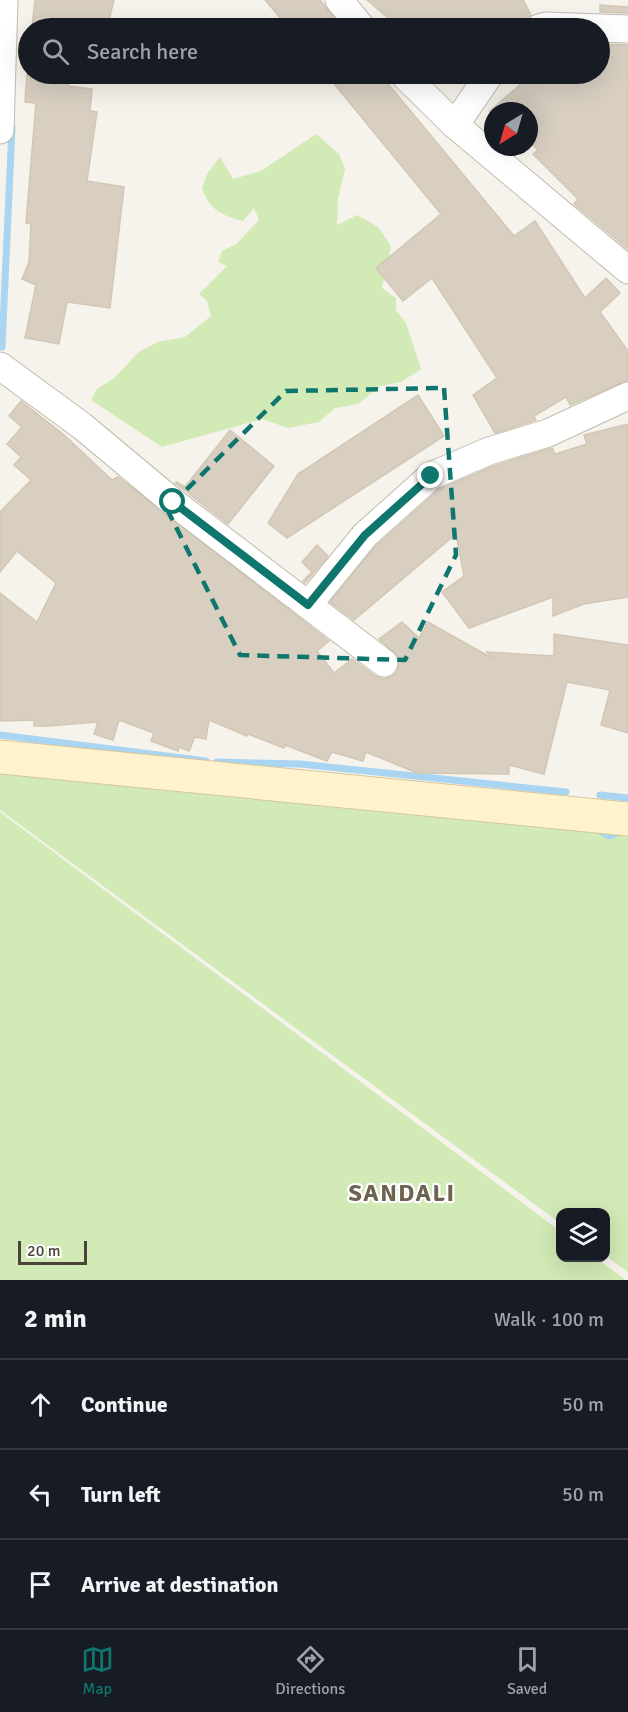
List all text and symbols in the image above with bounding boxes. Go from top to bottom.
search box [18,18,610,84]
icon: search [39,35,72,68]
text: Search here [87,38,198,65]
north arrow [484,102,538,156]
route end [417,462,443,488]
route start [159,488,185,514]
district label: SANDALI [348,1178,456,1208]
map controls [556,1208,610,1262]
button: layers [556,1208,610,1262]
scale bar [18,1238,87,1266]
text: 20 m [27,1241,61,1261]
text: 2 min [24,1303,87,1335]
text: Walk · 100 m [494,1307,604,1332]
icon: ahead [24,1388,57,1421]
text: Continue [81,1391,168,1418]
text: 50 m [562,1392,604,1417]
icon: left [24,1478,57,1511]
text: Turn left [81,1481,161,1508]
text: 50 m [562,1482,604,1507]
icon: arrive [24,1568,57,1601]
text: Arrive at destination [81,1571,278,1598]
tab: Map [81,1643,114,1699]
tab: Directions [275,1643,345,1699]
tab: Saved [507,1643,547,1699]

